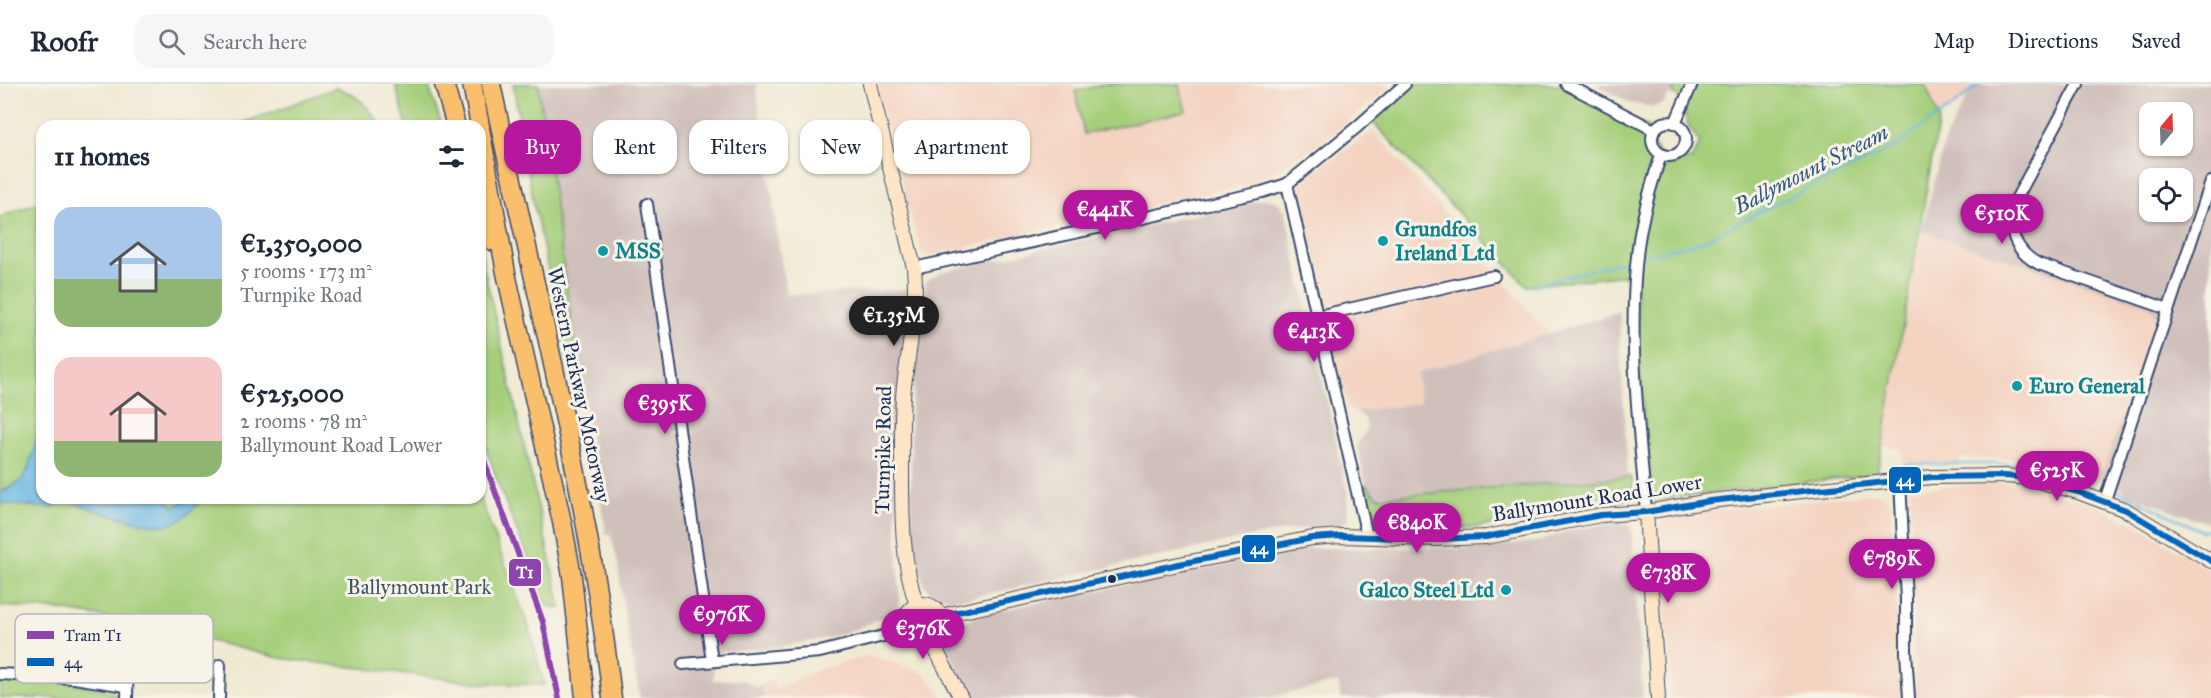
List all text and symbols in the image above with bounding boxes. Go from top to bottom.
search box [134,14,554,68]
text: Roofr [30,24,98,59]
icon: search [155,25,188,58]
text: Search here [203,28,307,55]
text: Map [1934,28,1975,54]
text: Directions [2008,28,2098,54]
text: Saved [2131,28,2181,54]
north arrow [2139,102,2193,156]
map controls [2139,102,2193,222]
water label: Ballymount Stream [1728,118,1893,220]
chip: Buy [504,120,581,174]
chip: Rent [593,120,677,174]
chip: Filters [689,120,788,174]
chip: New [800,120,882,174]
chip: Apartment [894,120,1030,174]
text: 11 homes [54,140,150,172]
icon: filters [435,140,468,173]
button: locate [2139,168,2193,222]
pin: €441K [1063,190,1147,241]
pin: €510K [1960,194,2044,245]
text: €441K [1077,197,1133,221]
text: €510K [1974,201,2030,225]
place label: Grundfos Ireland Ltd [1395,216,1495,266]
text: €1,350,000 [240,227,362,259]
icon: home [102,231,174,303]
marker: Grundfos Ireland Ltd [1376,234,1390,248]
place label: MSS [615,238,661,264]
marker: MSS [596,244,610,258]
text: 5 rooms · 173 m² [240,259,372,283]
street label: Western Parkway Motorway [541,265,617,506]
text: Turnpike Road [240,283,362,307]
pin: €1.35M [845,296,943,347]
text: €1.35M [863,303,925,327]
pin: €413K [1272,312,1356,363]
text: €413K [1287,319,1341,343]
place label: Euro General [2029,373,2146,399]
text: €525,000 [240,377,344,409]
marker: Euro General [2010,379,2024,393]
icon: home [102,381,174,453]
pin: €395K [623,384,707,435]
street label: Turnpike Road [869,385,897,514]
text: €395K [638,391,692,415]
text: 2 rooms · 78 m² [240,409,367,433]
text: Ballymount Road Lower [240,433,442,457]
pin: €525K [2015,451,2099,502]
text: €525K [2030,458,2084,482]
line badge: 44 [1888,466,1922,494]
street label: Ballymount Road Lower [1490,469,1704,527]
text: 44 [1896,471,1915,491]
pin: €840K [1375,503,1459,554]
text: €840K [1387,510,1447,534]
line badge: 44 [1241,534,1276,563]
text: 44 [1250,539,1269,559]
pin: €789K [1850,539,1934,590]
text: €789K [1863,546,1921,570]
pin: €738K [1626,553,1710,604]
line badge: T1 [508,558,542,587]
text: €738K [1640,560,1696,584]
text: T1 [515,563,534,582]
unlabelled marker [1106,573,1118,585]
park label: Ballymount Park [347,574,491,600]
place label: Galco Steel Ltd [1359,577,1494,603]
marker: Galco Steel Ltd [1499,583,1513,597]
pin: €976K [680,595,764,646]
text: €976K [693,602,751,626]
pin: €376K [881,609,965,660]
legend [15,614,213,683]
text: €376K [895,616,951,640]
text: Tram T1 [64,626,122,645]
text: 44 [64,653,83,672]

